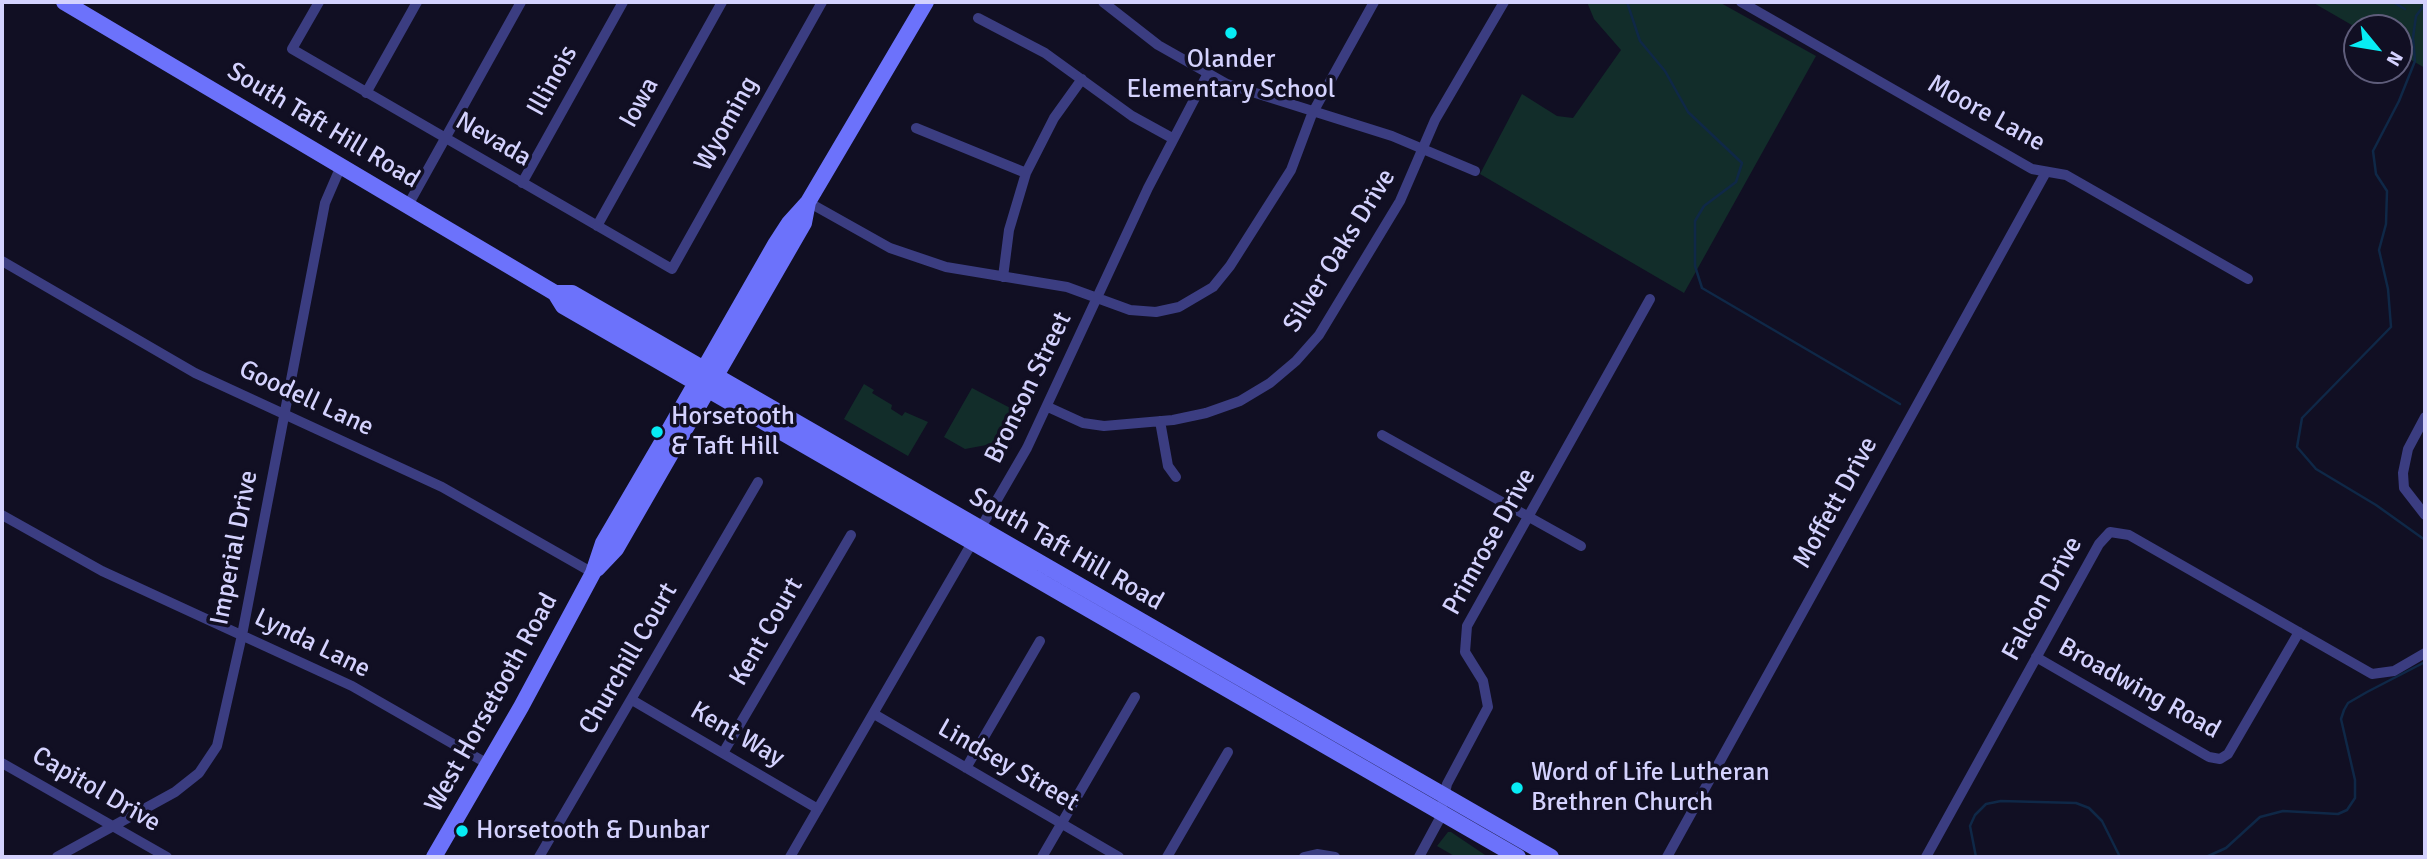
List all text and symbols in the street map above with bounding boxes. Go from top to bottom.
north arrow [2343,14,2413,84]
marker: Olander Elementary School [1223,25,1239,41]
street label: Illinois [521,40,585,122]
place label: Olander Elementary School [1127,44,1335,106]
text: N [2381,47,2408,70]
street label: South Taft Hill Road [221,56,425,196]
street label: Moore Lane [1922,69,2050,159]
street label: Wyoming [688,71,766,177]
street label: Iowa [614,72,666,134]
street label: Nevada [450,106,536,174]
street label: Silver Oaks Drive [1277,163,1403,339]
street label: Bronson Street [979,307,1079,469]
street label: Goodell Lane [234,354,378,444]
place label: Horsetooth & Taft Hill [671,401,795,462]
marker: Horsetooth & Taft Hill [649,424,665,440]
street label: Moffett Drive [1787,432,1885,574]
street label: Primrose Drive [1437,463,1543,621]
street label: Imperial Drive [205,468,265,628]
street label: South Taft Hill Road [963,482,1169,618]
street label: Falcon Drive [1996,532,2090,666]
street label: Kent Court [724,572,810,692]
street label: Churchill Court [573,578,685,740]
street label: West Horsetooth Road [419,588,565,818]
street label: Lynda Lane [249,603,375,685]
street label: Broadwing Road [2053,632,2225,746]
street label: Kent Way [684,696,790,774]
street label: Lindsey Street [932,713,1084,819]
street label: Capitol Drive [26,741,166,839]
place label: Word of Life Lutheran Brethren Church [1531,757,1770,818]
marker: Word of Life Lutheran Brethren Church [1509,780,1525,796]
place label: Horsetooth & Dunbar [476,815,709,847]
marker: Horsetooth & Dunbar [454,823,470,839]

